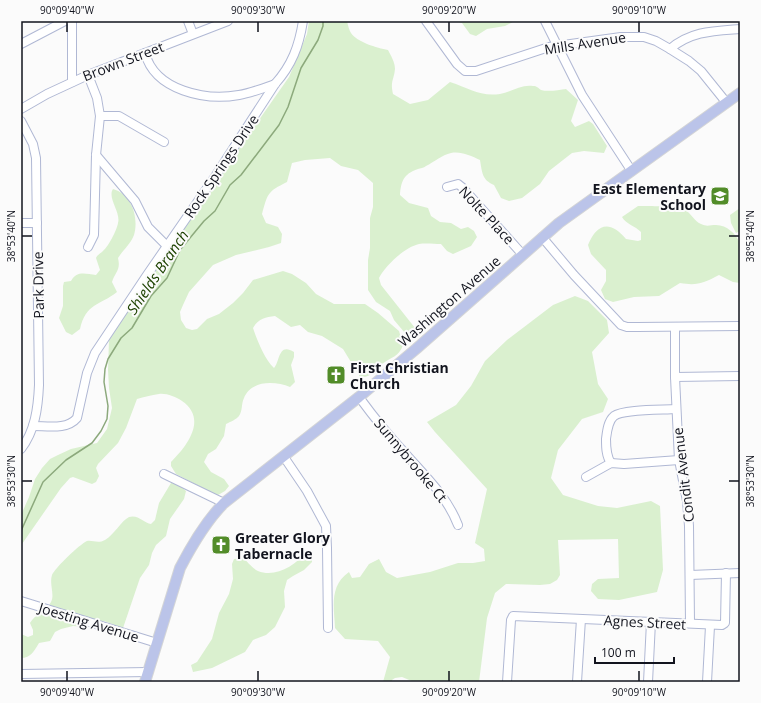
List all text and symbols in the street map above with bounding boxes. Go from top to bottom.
text: 90°09'40"W [40,3,95,17]
text: 90°09'30"W [231,3,286,17]
text: 90°09'20"W [422,3,477,17]
text: 90°09'10"W [612,3,667,17]
street label: Mills Avenue [543,27,627,59]
street label: Brown Street [80,37,166,85]
street label: Rock Springs Drive [179,110,263,221]
place label: East Elementary School [593,179,706,214]
street label: Nolte Place [455,182,519,248]
school or university icon: East Elementary School [709,185,731,207]
text: 38°53'40"N [4,210,18,262]
text: 38°53'40"N [743,210,757,262]
water label: Shields Branch [121,226,193,318]
street label: Park Drive [28,251,48,319]
street label: Washington Avenue [394,251,504,351]
place label: First Christian Church [350,358,449,393]
church icon: First Christian Church [325,364,347,386]
street label: Sunnybrooke Ct [370,414,452,506]
street label: Condit Avenue [668,426,698,523]
text: 38°53'30"N [4,455,18,507]
text: 38°53'30"N [743,455,757,507]
place label: Greater Glory Tabernacle [235,528,330,563]
church icon: Greater Glory Tabernacle [210,534,232,556]
street label: Joesting Avenue [35,597,142,646]
street label: Agnes Street [603,610,687,634]
scale bar [595,639,674,665]
text: 100 m [601,644,636,661]
text: 90°09'40"W [40,685,95,699]
text: 90°09'30"W [231,685,286,699]
text: 90°09'20"W [422,685,477,699]
text: 90°09'10"W [612,685,667,699]

